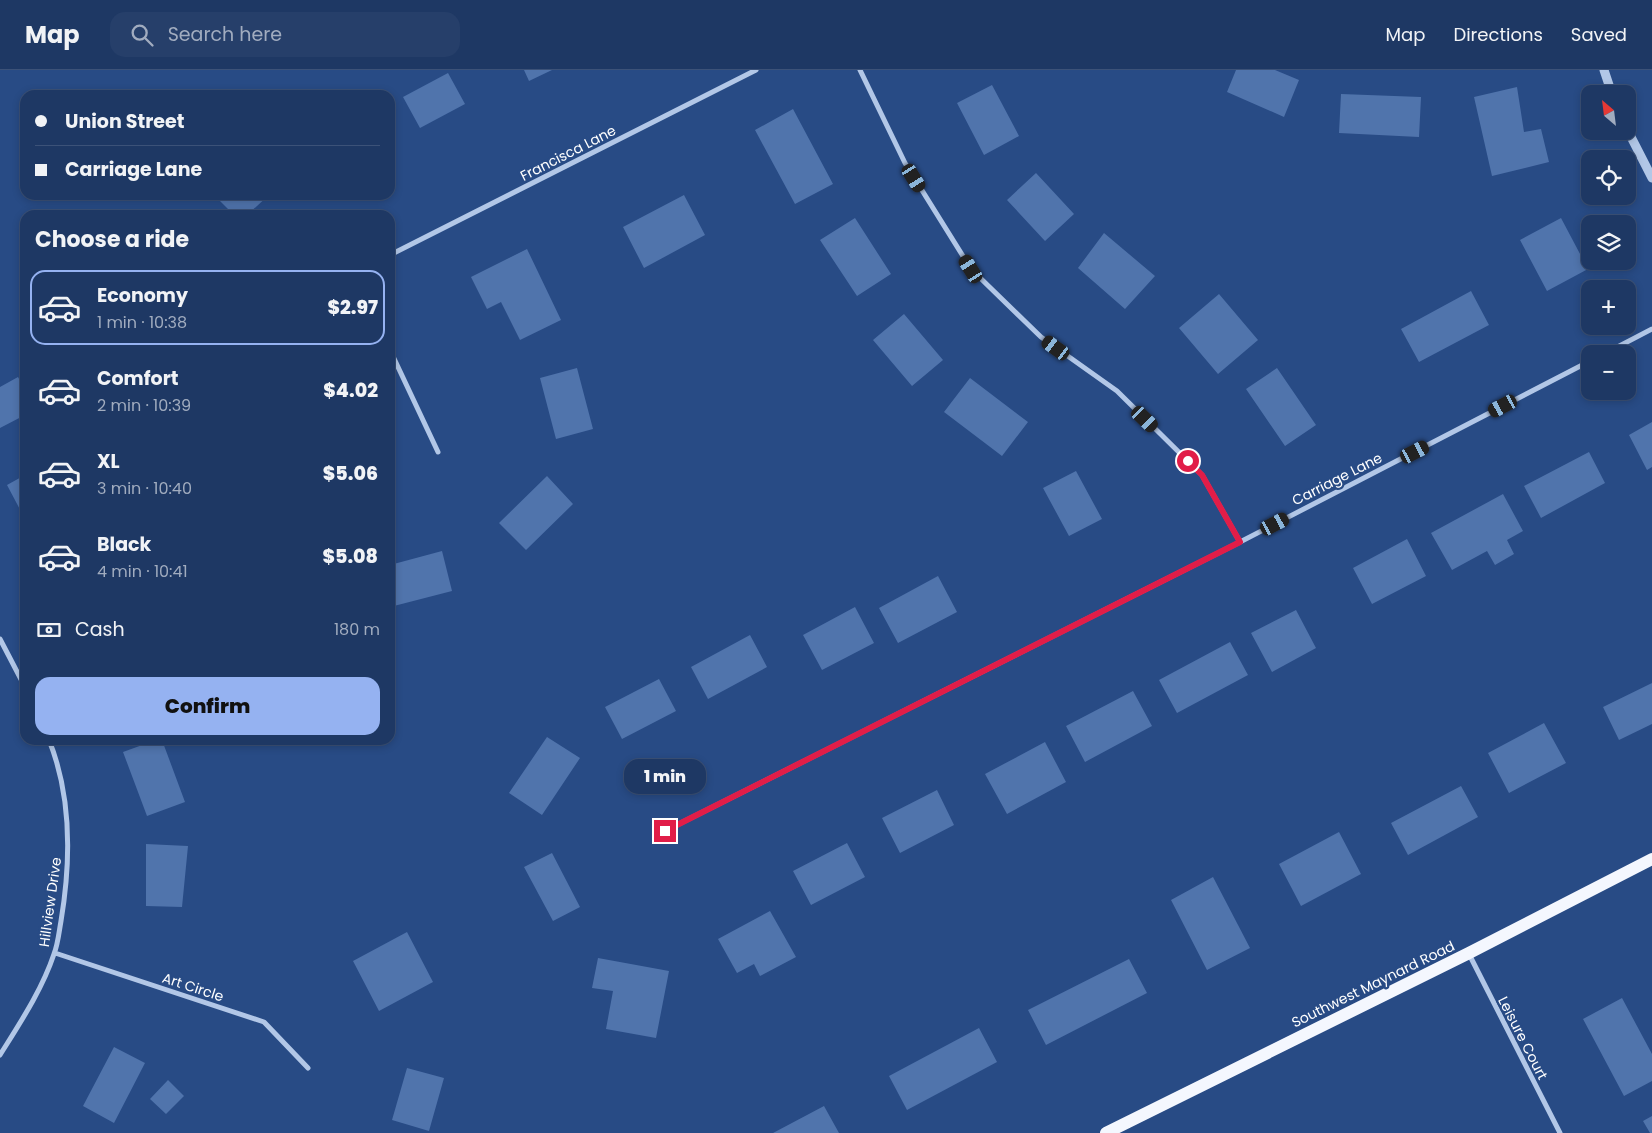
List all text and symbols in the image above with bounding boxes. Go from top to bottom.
search box [110,12,460,57]
text: Map [25,18,80,51]
icon: search [128,21,156,49]
text: Search here [168,21,282,48]
text: Map [1386,22,1425,47]
text: Directions [1453,22,1543,47]
text: Saved [1571,22,1627,47]
north arrow [1581,85,1636,140]
map controls [1581,85,1636,400]
text: Union Street [65,108,184,135]
street label: Francisca Lane [517,120,620,186]
button: locate [1581,150,1636,205]
text: Carriage Lane [65,156,202,183]
car [899,161,928,195]
button: layers [1581,215,1636,270]
text: Choose a ride [35,224,189,255]
car [956,252,985,286]
button: + [1581,280,1636,335]
text: Economy [97,282,188,309]
icon: car [37,285,82,330]
text: $2.97 [327,294,378,321]
text: 1 min · 10:38 [97,311,187,334]
car [1039,333,1072,363]
button: − [1581,345,1636,400]
text: Comfort [97,365,179,392]
icon: car [37,368,82,413]
text: $4.02 [323,377,378,404]
car [1486,392,1519,420]
text: 2 min · 10:39 [97,394,191,417]
car [1129,403,1161,435]
car [1398,439,1431,465]
text: XL [97,448,120,475]
street label: Carriage Lane [1289,448,1386,510]
route start [1177,450,1199,472]
icon: car [37,451,82,496]
text: $5.06 [323,460,378,487]
text: 3 min · 10:40 [97,477,192,500]
car [1258,510,1291,538]
text: Black [97,531,151,558]
icon: car [37,534,82,579]
text: $5.08 [322,543,378,570]
text: 4 min · 10:41 [97,560,188,583]
icon: cash [35,616,63,644]
text: Cash [75,616,125,643]
text: 180 m [334,618,380,641]
button: Confirm [35,677,380,735]
callout: 1 min [624,758,706,794]
text: 1 min [644,765,686,788]
route end [654,820,676,842]
street label: Hillview Drive [34,856,66,948]
street label: Southwest Maynard Road [1288,936,1458,1032]
street label: Art Circle [160,968,227,1006]
street label: Leisure Court [1493,993,1553,1083]

